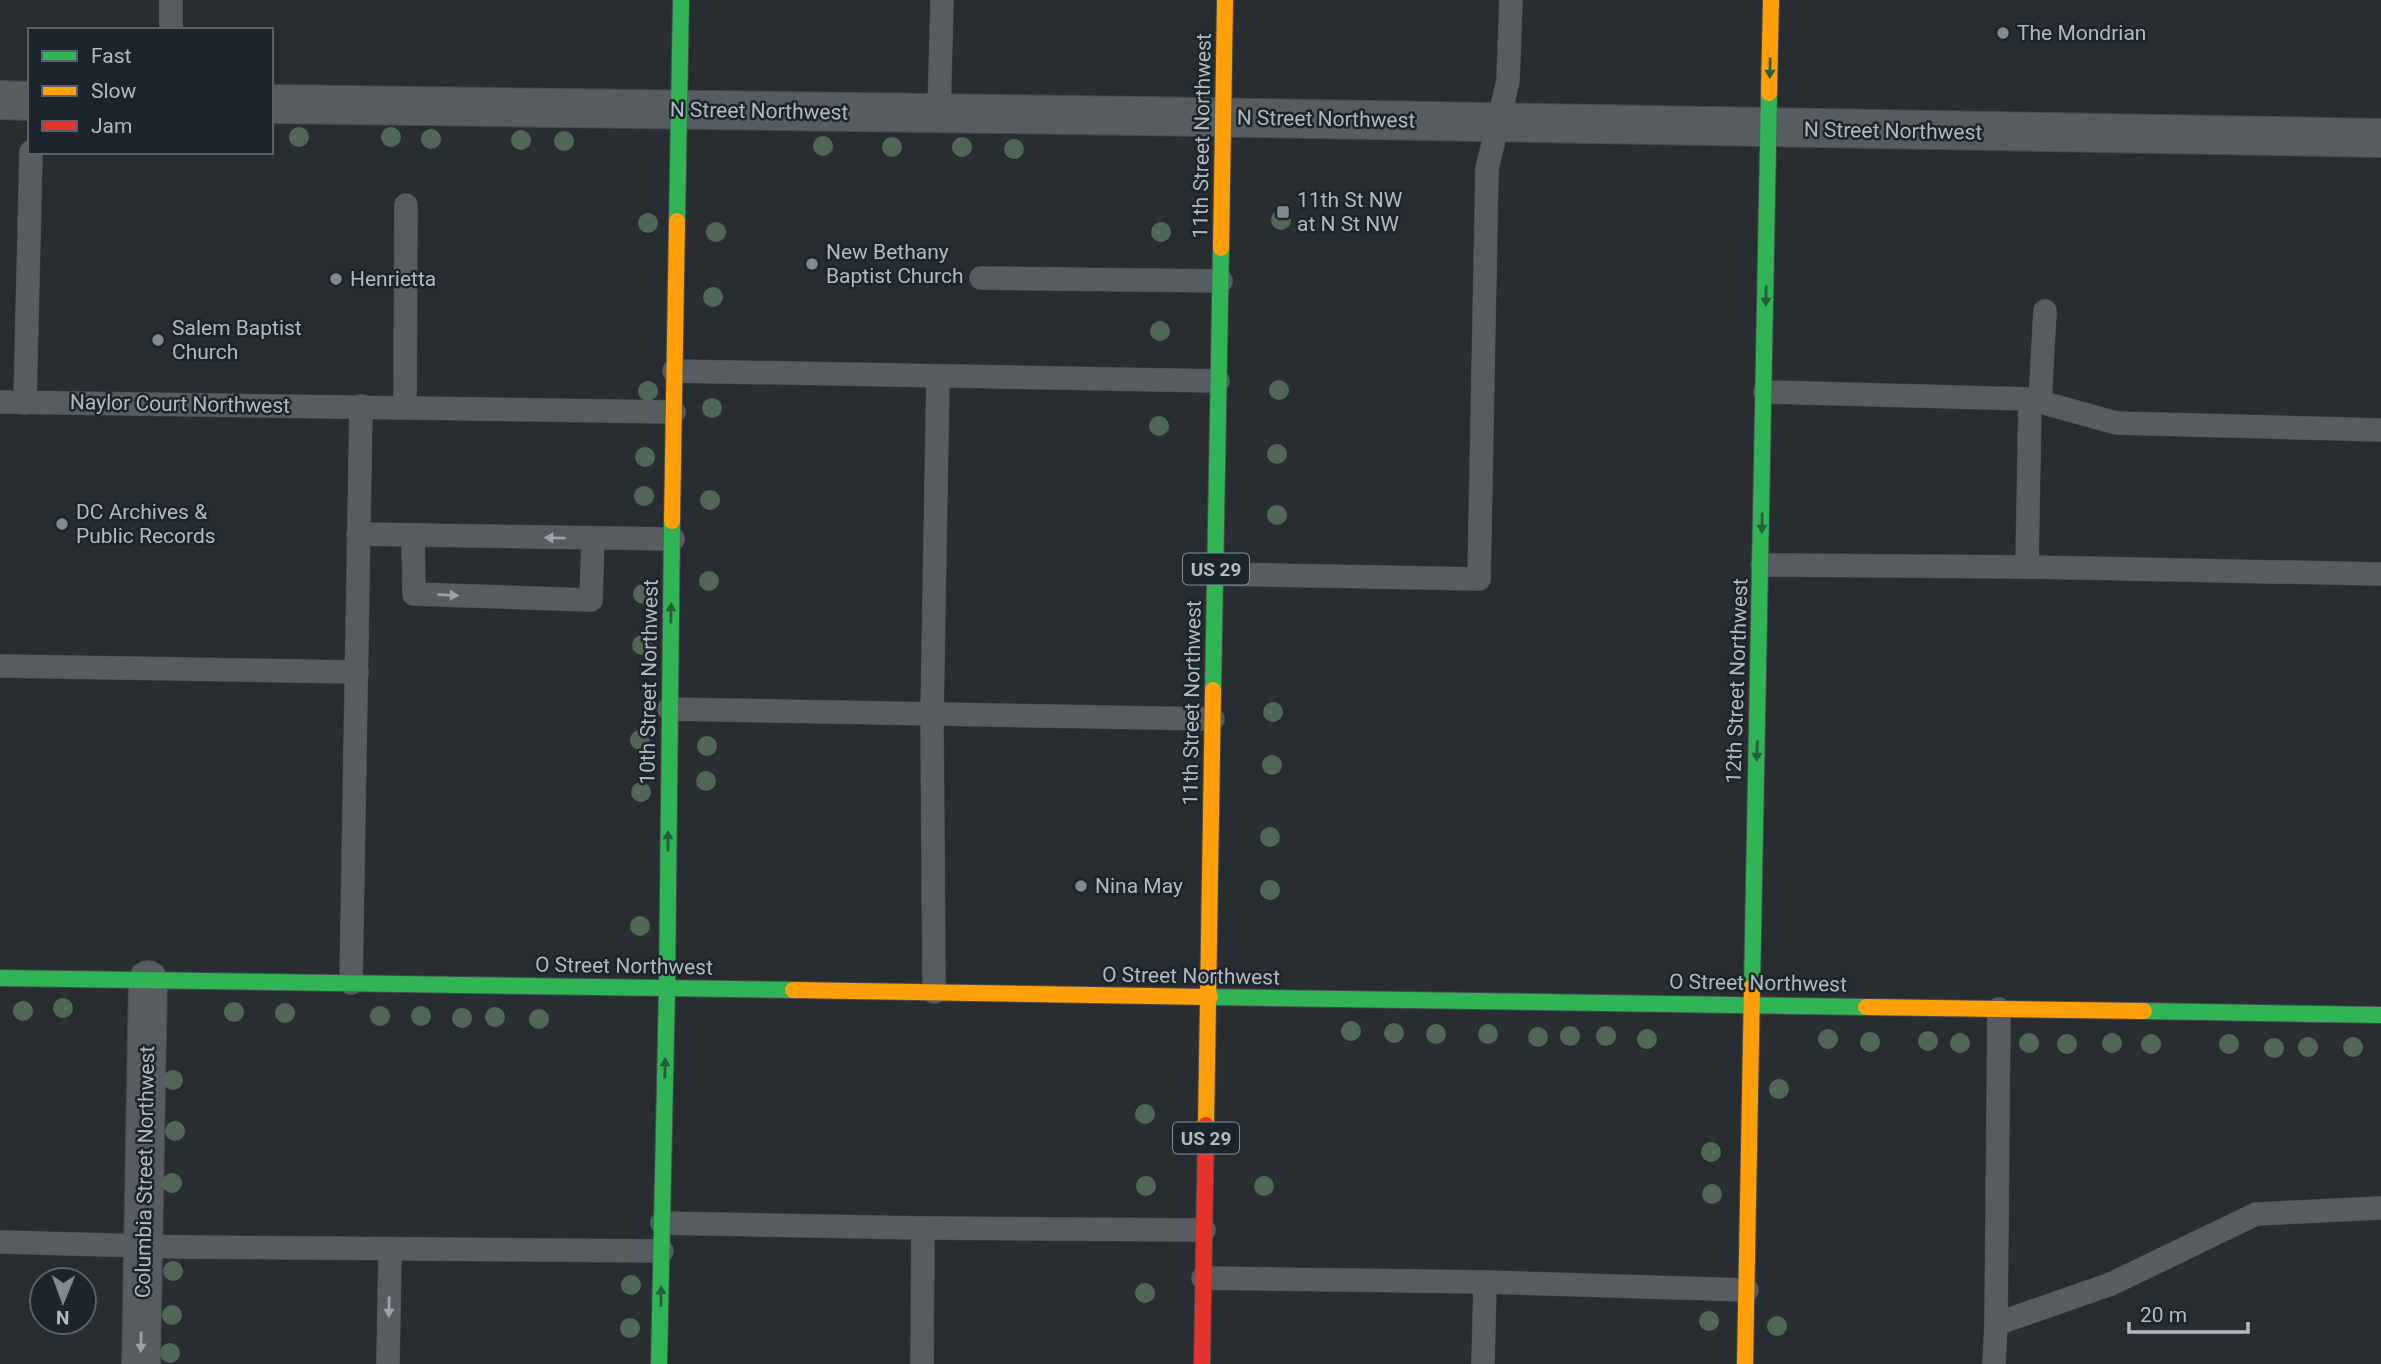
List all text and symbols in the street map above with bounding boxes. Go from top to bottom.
place label: The Mondrian [2017,21,2146,45]
marker: The Mondrian [1995,25,2011,41]
legend [28,28,273,154]
street label: 11th Street Northwest [1188,33,1216,239]
text: Fast [91,44,132,68]
one-way arrow [1764,57,1775,79]
text: Slow [91,79,137,103]
street label: N Street Northwest [670,97,849,125]
street label: N Street Northwest [1237,105,1416,133]
text: Jam [91,114,132,138]
street label: N Street Northwest [1804,117,1983,145]
place label: 11th St NW at N St NW [1297,188,1403,236]
marker: 11th St NW at N St NW [1275,204,1291,220]
place label: New Bethany Baptist Church [826,240,963,288]
marker: New Bethany Baptist Church [804,256,820,272]
place label: Henrietta [350,267,436,291]
marker: Henrietta [328,271,344,287]
one-way arrow [1761,285,1772,307]
place label: Salem Baptist Church [172,316,302,364]
marker: Salem Baptist Church [150,332,166,348]
street label: Naylor Court Northwest [70,390,290,418]
place label: DC Archives & Public Records [76,500,216,548]
one-way arrow [1756,512,1768,534]
marker: DC Archives & Public Records [54,516,70,532]
one-way arrow [544,532,566,543]
road number: US 29 [1183,554,1249,584]
street label: 12th Street Northwest [1721,578,1753,784]
street label: 10th Street Northwest [635,579,663,785]
one-way arrow [437,589,459,601]
street label: 11th Street Northwest [1178,600,1206,806]
one-way arrow [665,602,677,624]
one-way arrow [1751,740,1762,762]
one-way arrow [662,830,674,852]
place label: Nina May [1095,874,1183,898]
marker: Nina May [1073,878,1089,894]
street label: O Street Northwest [535,952,713,980]
street label: O Street Northwest [1102,962,1280,990]
street label: O Street Northwest [1669,969,1847,997]
street label: Columbia Street Northwest [131,1045,159,1298]
one-way arrow [659,1057,671,1079]
road number: US 29 [1173,1122,1239,1154]
north arrow [28,1266,98,1336]
one-way arrow [655,1285,666,1307]
scale bar [2129,1290,2248,1334]
one-way arrow [383,1296,395,1318]
text: 20 m [2140,1303,2187,1327]
text: N [56,1306,70,1329]
one-way arrow [135,1331,147,1353]

